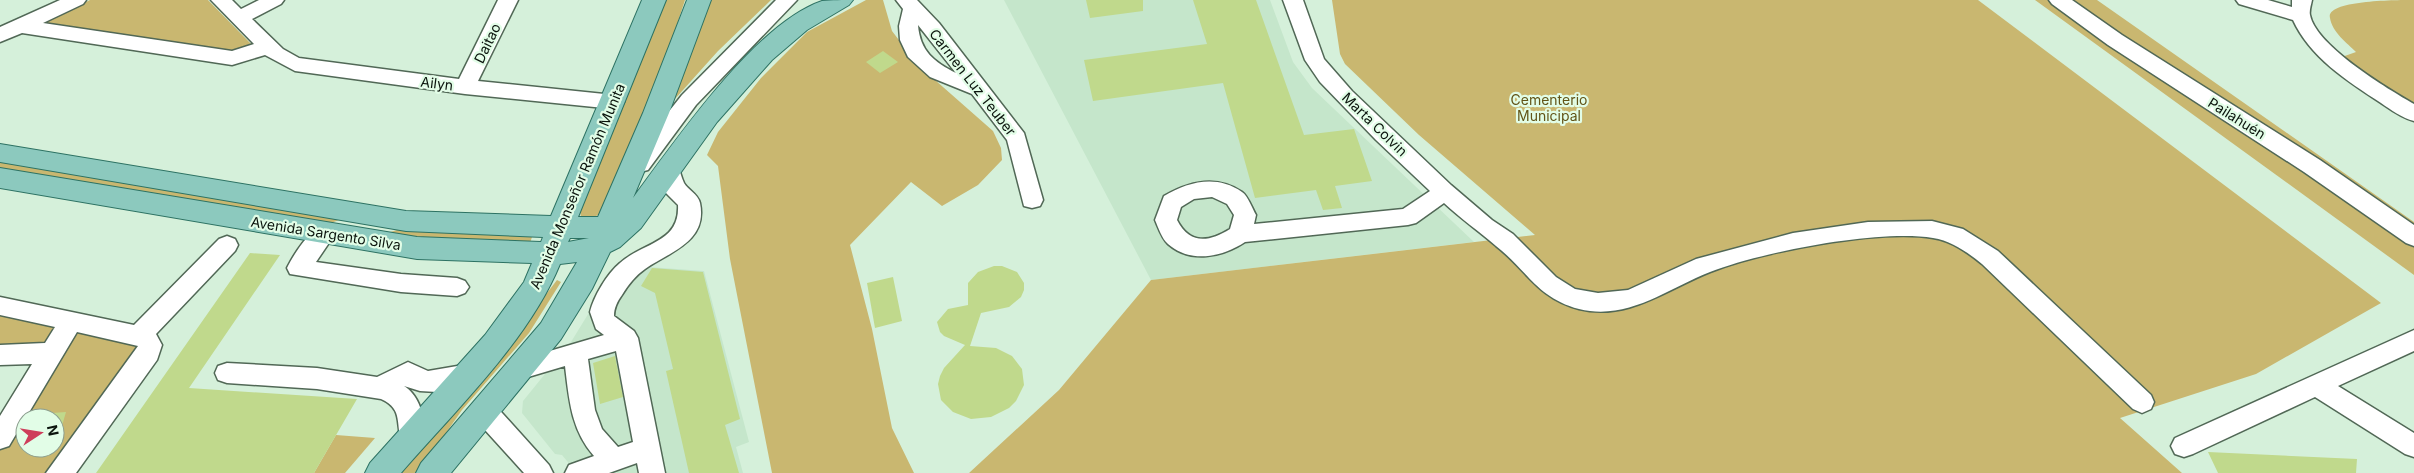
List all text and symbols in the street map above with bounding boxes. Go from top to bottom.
street label: Daitao [470,20,504,66]
street label: Carmen Luz Teuber [926,25,1020,139]
street label: Ailyn [420,73,454,93]
street label: Avenida Monseñor Ramón Munita [526,80,628,292]
street label: Marta Colvin [1339,89,1411,159]
park label: Cementerio Municipal [1511,91,1587,124]
street label: Pailahuén [2205,94,2269,142]
street label: Avenida Sargento Silva [250,213,402,253]
north arrow [15,408,65,458]
text: N [44,423,63,437]

